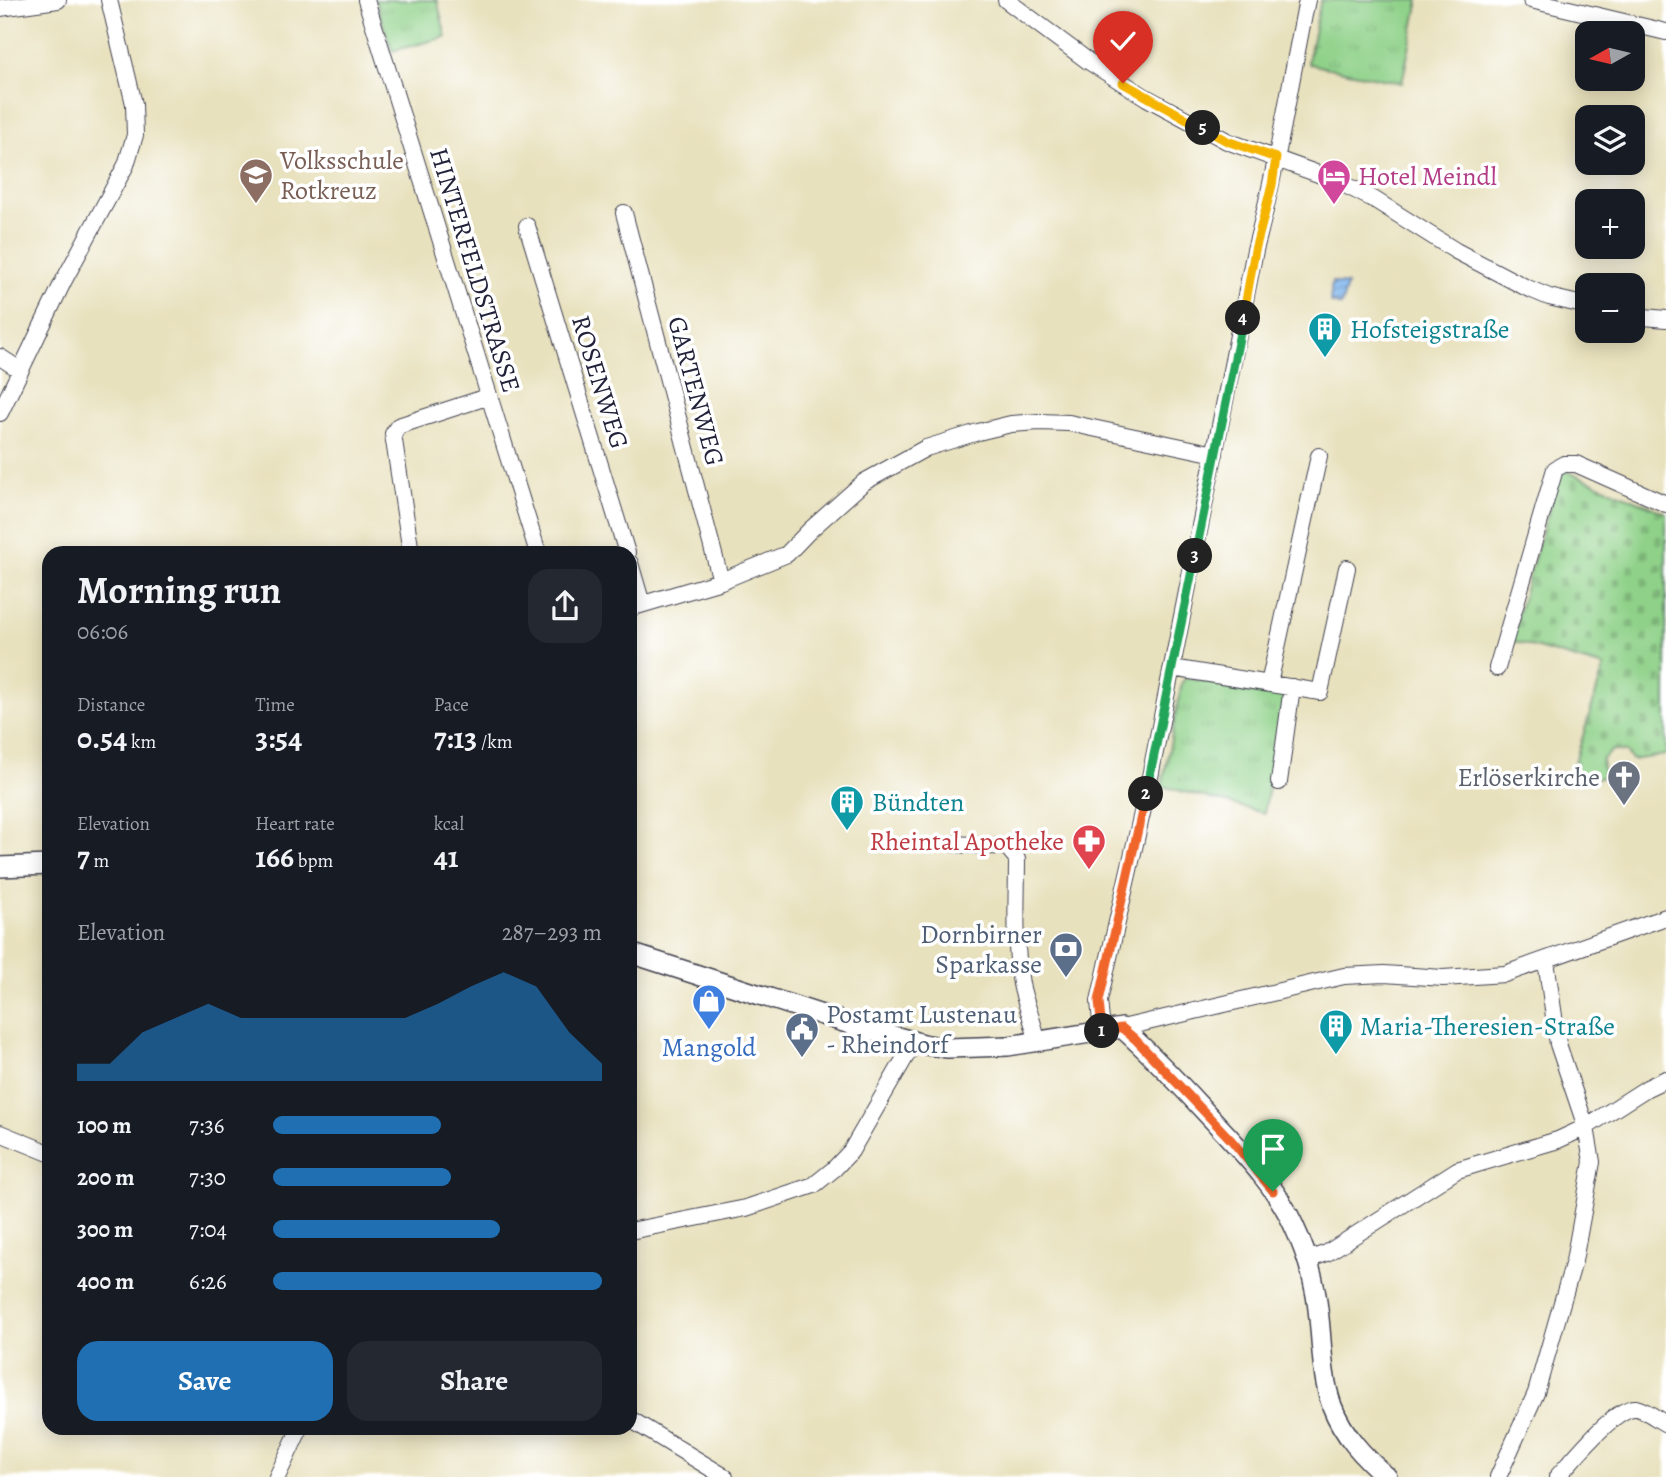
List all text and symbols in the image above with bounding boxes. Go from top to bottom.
pin [1093,11,1153,83]
north arrow [1575,21,1645,91]
map controls [1575,21,1645,343]
icon: check [1104,22,1142,60]
button: layers [1575,105,1645,175]
pin: 5 [1186,110,1220,146]
text: 5 [1198,114,1207,140]
place label: Volksschule Rotkreuz [279,143,404,208]
street label: HINTERFELDSTRASSE [421,143,529,397]
school or university icon: Volksschule Rotkreuz [237,156,275,205]
hotel icon: Hotel Meindl [1315,157,1353,206]
place label: Hotel Meindl [1358,159,1497,194]
button: + [1575,189,1645,259]
button: − [1575,273,1645,343]
pin: 4 [1226,300,1260,336]
text: 4 [1238,304,1247,330]
building icon: Hofsteigstraße [1306,310,1344,359]
street label: ROSENWEG [563,311,637,453]
place label: Hofsteigstraße [1350,312,1510,347]
street label: GARTENWEG [659,313,733,469]
pin: 3 [1178,538,1212,574]
text: 3 [1190,542,1199,568]
text: Morning run [77,564,281,616]
button: share [528,569,602,643]
text: 06:06 [77,616,128,647]
text: Distance [77,692,145,718]
text: Time [255,692,295,718]
text: Pace [434,692,469,718]
text: 0.54 [77,718,127,758]
text: 3:54 [255,718,302,758]
text: 7:13 [434,718,477,758]
text: km [127,729,156,755]
text: /km [477,729,513,755]
church icon: Erlöserkirche [1605,758,1643,807]
place label: Erlöserkirche [1458,760,1600,795]
pin: 2 [1128,776,1164,812]
text: 2 [1141,780,1150,806]
building icon: Bündten [828,783,866,832]
place label: Bündten [872,785,964,820]
text: Elevation [77,811,150,837]
text: Heart rate [255,811,335,837]
text: kcal [434,811,464,837]
pharmacy icon: Rheintal Apotheke [1070,822,1108,871]
place label: Rheintal Apotheke [870,824,1064,859]
text: 7 [77,837,90,877]
text: 166 [255,837,294,877]
text: 41 [434,837,459,877]
text: m [90,848,109,874]
text: bpm [294,848,333,874]
text: Elevation [77,917,165,948]
text: 287–293 m [502,917,602,948]
place label: Dornbirner Sparkasse [920,917,1042,982]
bank icon: Dornbirner Sparkasse [1047,930,1085,979]
shop icon: Mangold [690,982,728,1031]
place label: Postamt Lustenau - Rheindorf [826,997,1018,1062]
building icon: Maria-Theresien-Straße [1317,1007,1355,1056]
place label: Maria-Theresien-Straße [1360,1009,1615,1044]
public building icon: Postamt Lustenau - Rheindorf [783,1010,821,1059]
pin: 1 [1084,1014,1120,1048]
text: 1 [1098,1017,1105,1043]
place label: Mangold [662,1030,756,1065]
text: 100 m [77,1110,132,1141]
text: 7:36 [189,1110,224,1141]
pin [1243,1119,1303,1191]
icon: arrive [1254,1130,1292,1168]
text: 200 m [77,1162,135,1193]
text: 7:30 [189,1162,226,1193]
text: 300 m [77,1214,133,1245]
text: 7:04 [189,1214,227,1245]
text: 400 m [77,1266,134,1297]
text: 6:26 [189,1266,227,1297]
button: Save [77,1341,333,1421]
button: Share [347,1341,602,1421]

